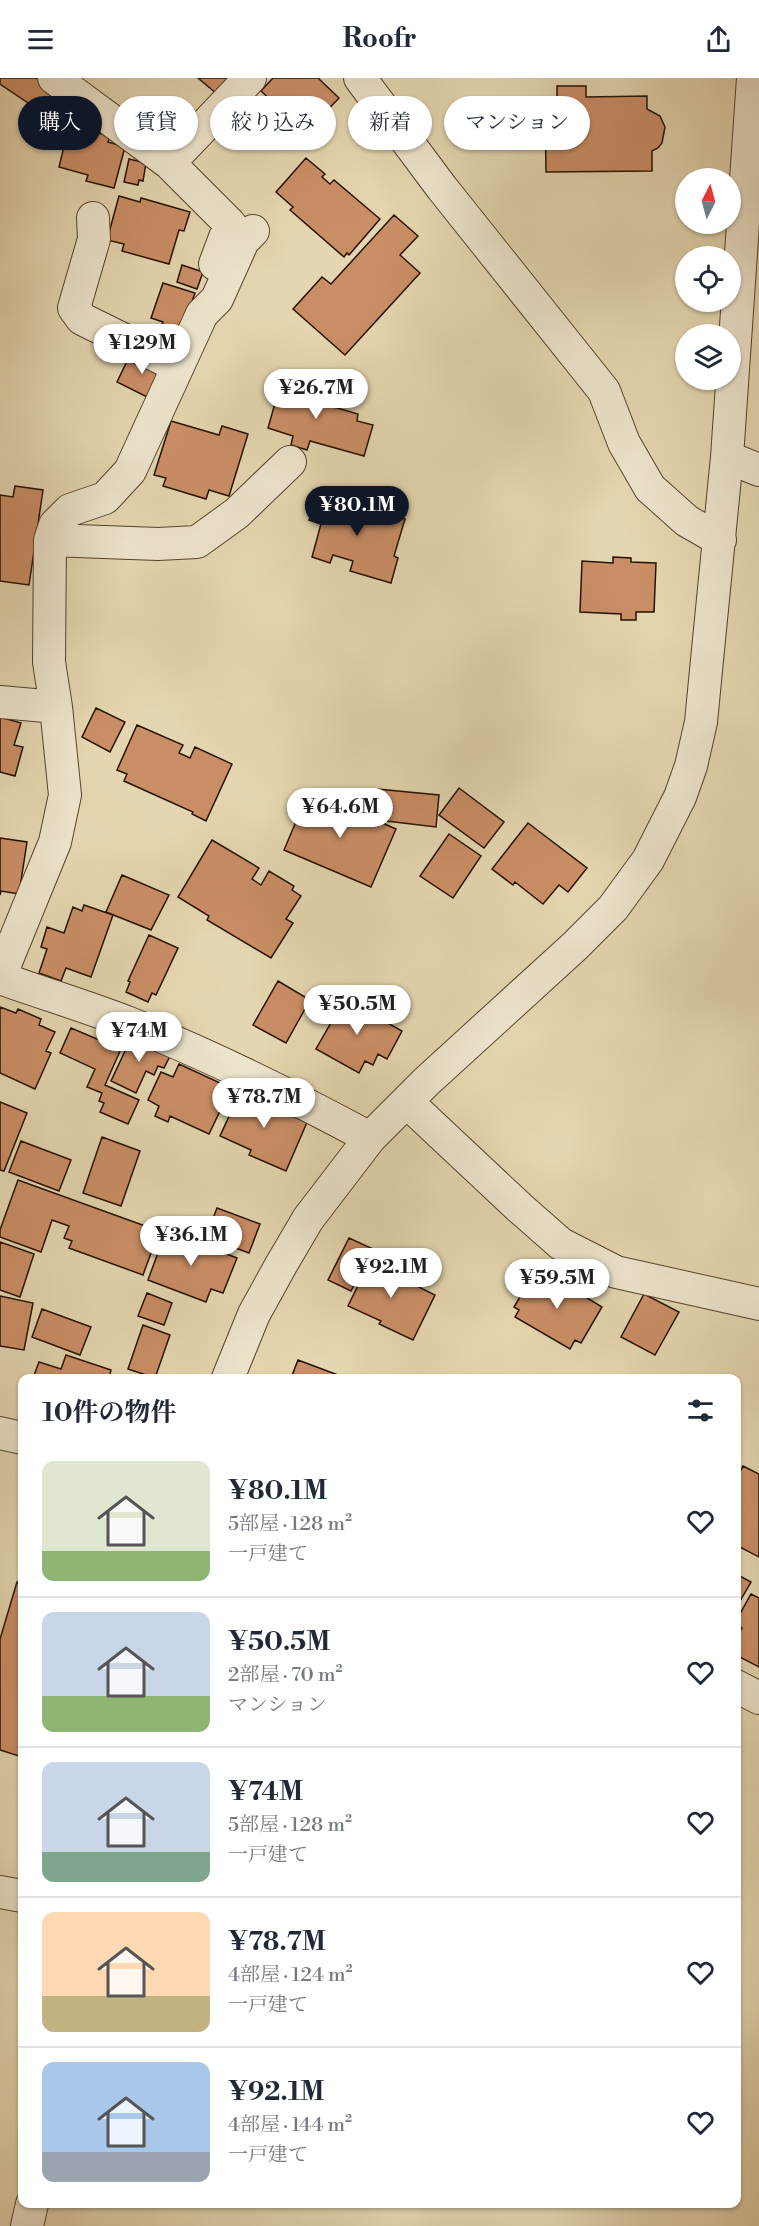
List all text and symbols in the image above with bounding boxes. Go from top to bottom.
text: Roofr [342,22,417,56]
icon: menu [24,23,57,56]
icon: share [702,23,735,56]
chip: 購入 [18,96,102,150]
chip: 賃貸 [114,96,198,150]
chip: 絞り込み [210,96,336,150]
chip: 新着 [348,96,432,150]
chip: マンション [444,96,590,150]
north arrow [675,168,741,234]
map controls [675,168,741,390]
button: locate [675,246,741,312]
pin: ¥129M [100,324,184,375]
button: layers [675,324,741,390]
text: ¥129M [108,331,176,356]
pin: ¥26.7M [267,369,365,420]
text: ¥26.7M [278,376,354,401]
pin: ¥80.1M [308,486,406,537]
text: ¥80.1M [319,493,395,518]
pin: ¥64.6M [291,788,389,839]
text: ¥64.6M [301,795,379,820]
pin: ¥50.5M [308,985,406,1036]
text: ¥50.5M [318,992,396,1017]
pin: ¥74M [103,1012,175,1063]
text: ¥74M [110,1019,168,1044]
pin: ¥78.7M [215,1078,313,1129]
text: ¥78.7M [226,1085,302,1110]
pin: ¥36.1M [142,1216,240,1267]
text: ¥36.1M [154,1223,228,1248]
pin: ¥92.1M [342,1248,440,1299]
text: ¥92.1M [354,1255,428,1280]
pin: ¥59.5M [508,1259,606,1310]
text: ¥59.5M [519,1266,595,1291]
icon: filters [684,1394,717,1427]
text: 10件の物件 [42,1397,177,1429]
text: ¥80.1M [228,1475,327,1507]
icon: home [90,1485,162,1557]
icon: heart [684,1505,717,1538]
text: 5部屋 · 128 m² [228,1512,352,1537]
text: 一戸建て [228,1542,308,1567]
text: ¥50.5M [228,1626,330,1658]
icon: home [90,1636,162,1708]
icon: heart [684,1656,717,1689]
text: 2部屋 · 70 m² [228,1663,342,1688]
text: マンション [228,1693,327,1718]
text: ¥74M [228,1776,303,1808]
icon: home [90,1786,162,1858]
icon: heart [684,1806,717,1839]
text: 5部屋 · 128 m² [228,1813,352,1838]
text: 一戸建て [228,1843,308,1868]
text: ¥78.7M [228,1926,326,1958]
icon: home [90,1936,162,2008]
icon: heart [684,1956,717,1989]
text: 4部屋 · 124 m² [228,1963,353,1988]
text: 一戸建て [228,1993,308,2018]
text: ¥92.1M [228,2076,324,2108]
icon: home [90,2086,162,2158]
icon: heart [684,2106,717,2139]
text: 4部屋 · 144 m² [228,2113,352,2138]
text: 一戸建て [228,2143,308,2168]

